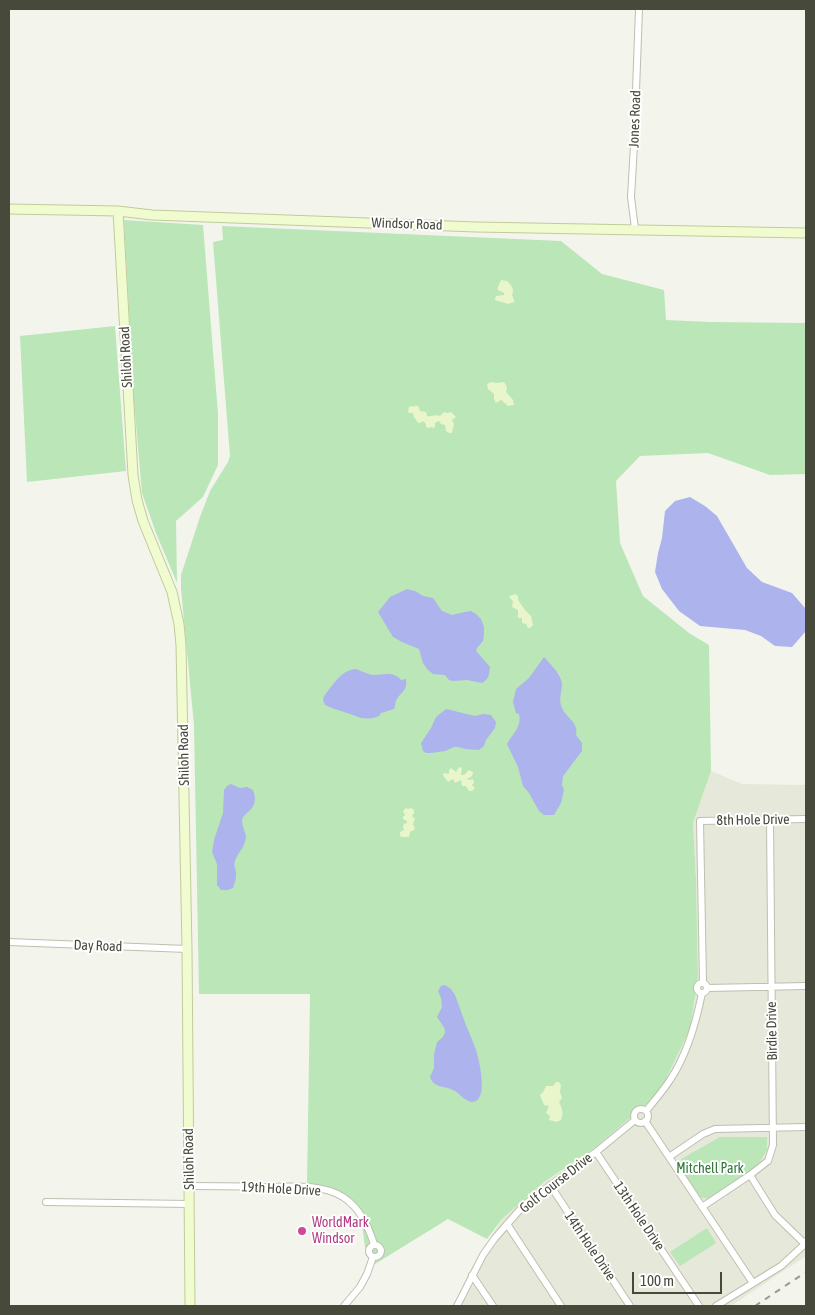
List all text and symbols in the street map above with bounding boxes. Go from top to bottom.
street label: Jones Road [626,90,644,148]
street label: Windsor Road [371,214,443,234]
street label: Shiloh Road [116,326,136,388]
street label: Shiloh Road [175,724,193,786]
street label: 8th Hole Drive [716,811,790,829]
street label: Day Road [73,937,123,955]
street label: Birdie Drive [763,1001,781,1061]
street label: Shiloh Road [180,1128,198,1190]
street label: Golf Course Drive [516,1149,596,1217]
park label: Mitchell Park [676,1161,744,1177]
street label: 13th Hole Drive [610,1178,668,1254]
street label: 19th Hole Drive [241,1179,321,1199]
street label: 14th Hole Drive [561,1208,619,1284]
place label: WorldMark Windsor [312,1215,369,1248]
marker: WorldMark Windsor [296,1225,308,1237]
scale bar [635,1262,725,1294]
text: 100 m [640,1272,674,1289]

